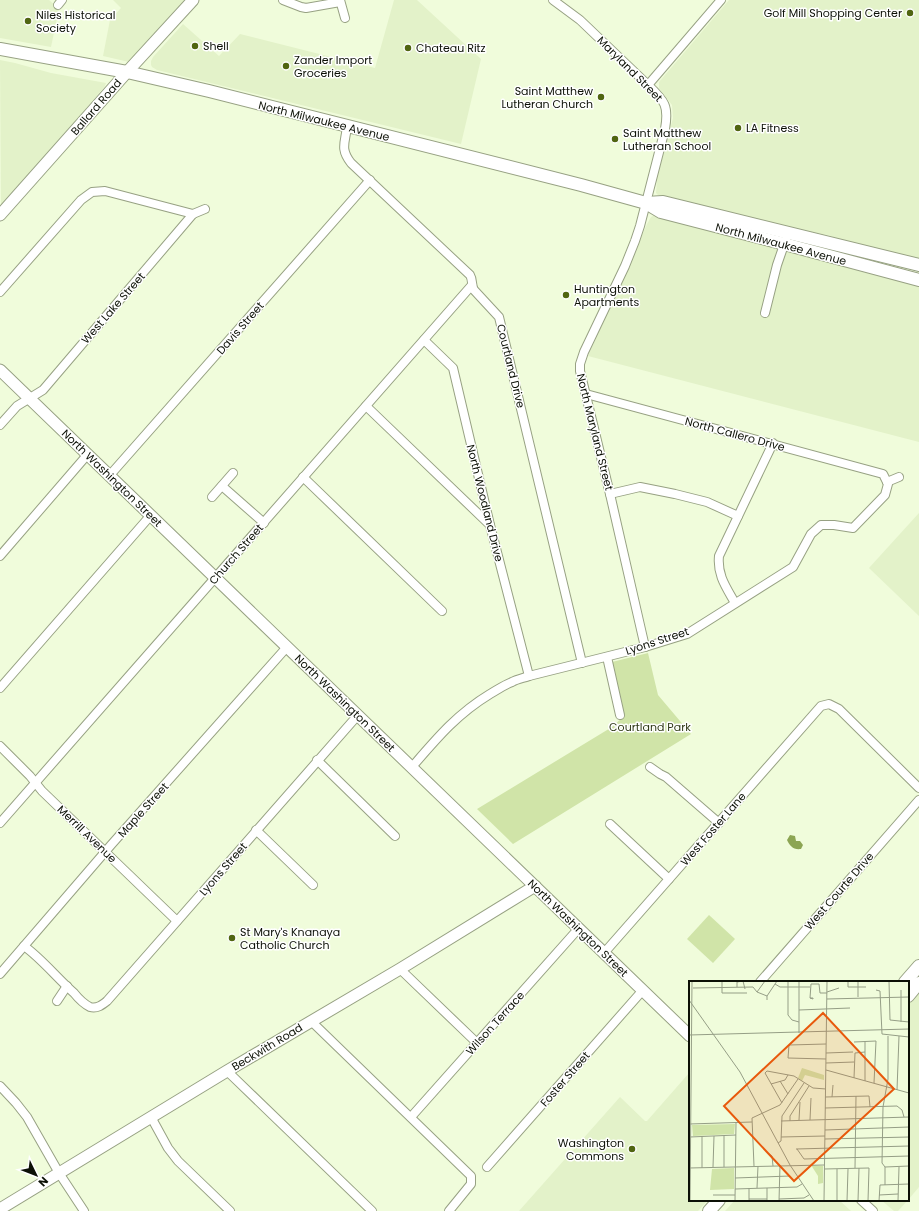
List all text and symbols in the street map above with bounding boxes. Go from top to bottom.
place label: Golf Mill Shopping Center [764,5,902,21]
place label: Niles Historical Society [36,7,115,36]
marker: Golf Mill Shopping Center [905,8,915,18]
marker: Niles Historical Society [23,16,33,26]
street label: Maryland Street [594,33,666,105]
place label: Shell [203,38,229,54]
place label: Chateau Ritz [416,40,486,56]
marker: Shell [190,41,200,51]
marker: Chateau Ritz [403,43,413,53]
place label: Zander Import Groceries [294,52,372,81]
marker: Zander Import Groceries [281,61,291,71]
street label: Ballard Road [67,75,125,139]
place label: Saint Matthew Lutheran Church [501,83,593,112]
marker: Saint Matthew Lutheran Church [596,92,606,102]
street label: North Milwaukee Avenue [257,97,391,145]
place label: LA Fitness [746,120,799,136]
marker: LA Fitness [733,123,743,133]
place label: Saint Matthew Lutheran School [623,125,711,154]
marker: Saint Matthew Lutheran School [610,134,620,144]
street label: North Milwaukee Avenue [714,219,848,269]
street label: West Lake Street [77,269,149,347]
place label: Huntington Apartments [574,281,640,310]
marker: Huntington Apartments [561,290,571,300]
street label: Davis Street [213,298,267,358]
street label: Courtland Drive [493,322,529,410]
street label: North Maryland Street [573,372,617,492]
street label: North Callero Drive [683,413,787,455]
street label: North Washington Street [58,426,166,530]
street label: North Woodland Drive [463,443,507,563]
street label: Church Street [205,520,267,588]
street label: Lyons Street [623,623,691,659]
street label: North Washington Street [291,651,399,755]
park label: Courtland Park [609,719,691,735]
street label: Maple Street [114,779,172,841]
street label: West Foster Lane [677,789,749,869]
street label: Merrill Avenue [54,802,120,867]
street label: Lyons Street [195,839,251,899]
street label: West Courte Drive [801,849,877,933]
street label: North Washington Street [524,876,632,980]
place label: St Mary's Knanaya Catholic Church [240,924,340,953]
marker: St Mary's Knanaya Catholic Church [227,933,237,943]
inset map [689,981,909,1201]
street label: Wilson Terrace [462,987,528,1058]
street label: Beckwith Road [228,1019,306,1075]
street label: Foster Street [537,1048,593,1110]
place label: Washington Commons [558,1135,624,1164]
marker: Washington Commons [627,1144,637,1154]
north arrow [16,1155,56,1195]
text: N [35,1173,52,1190]

